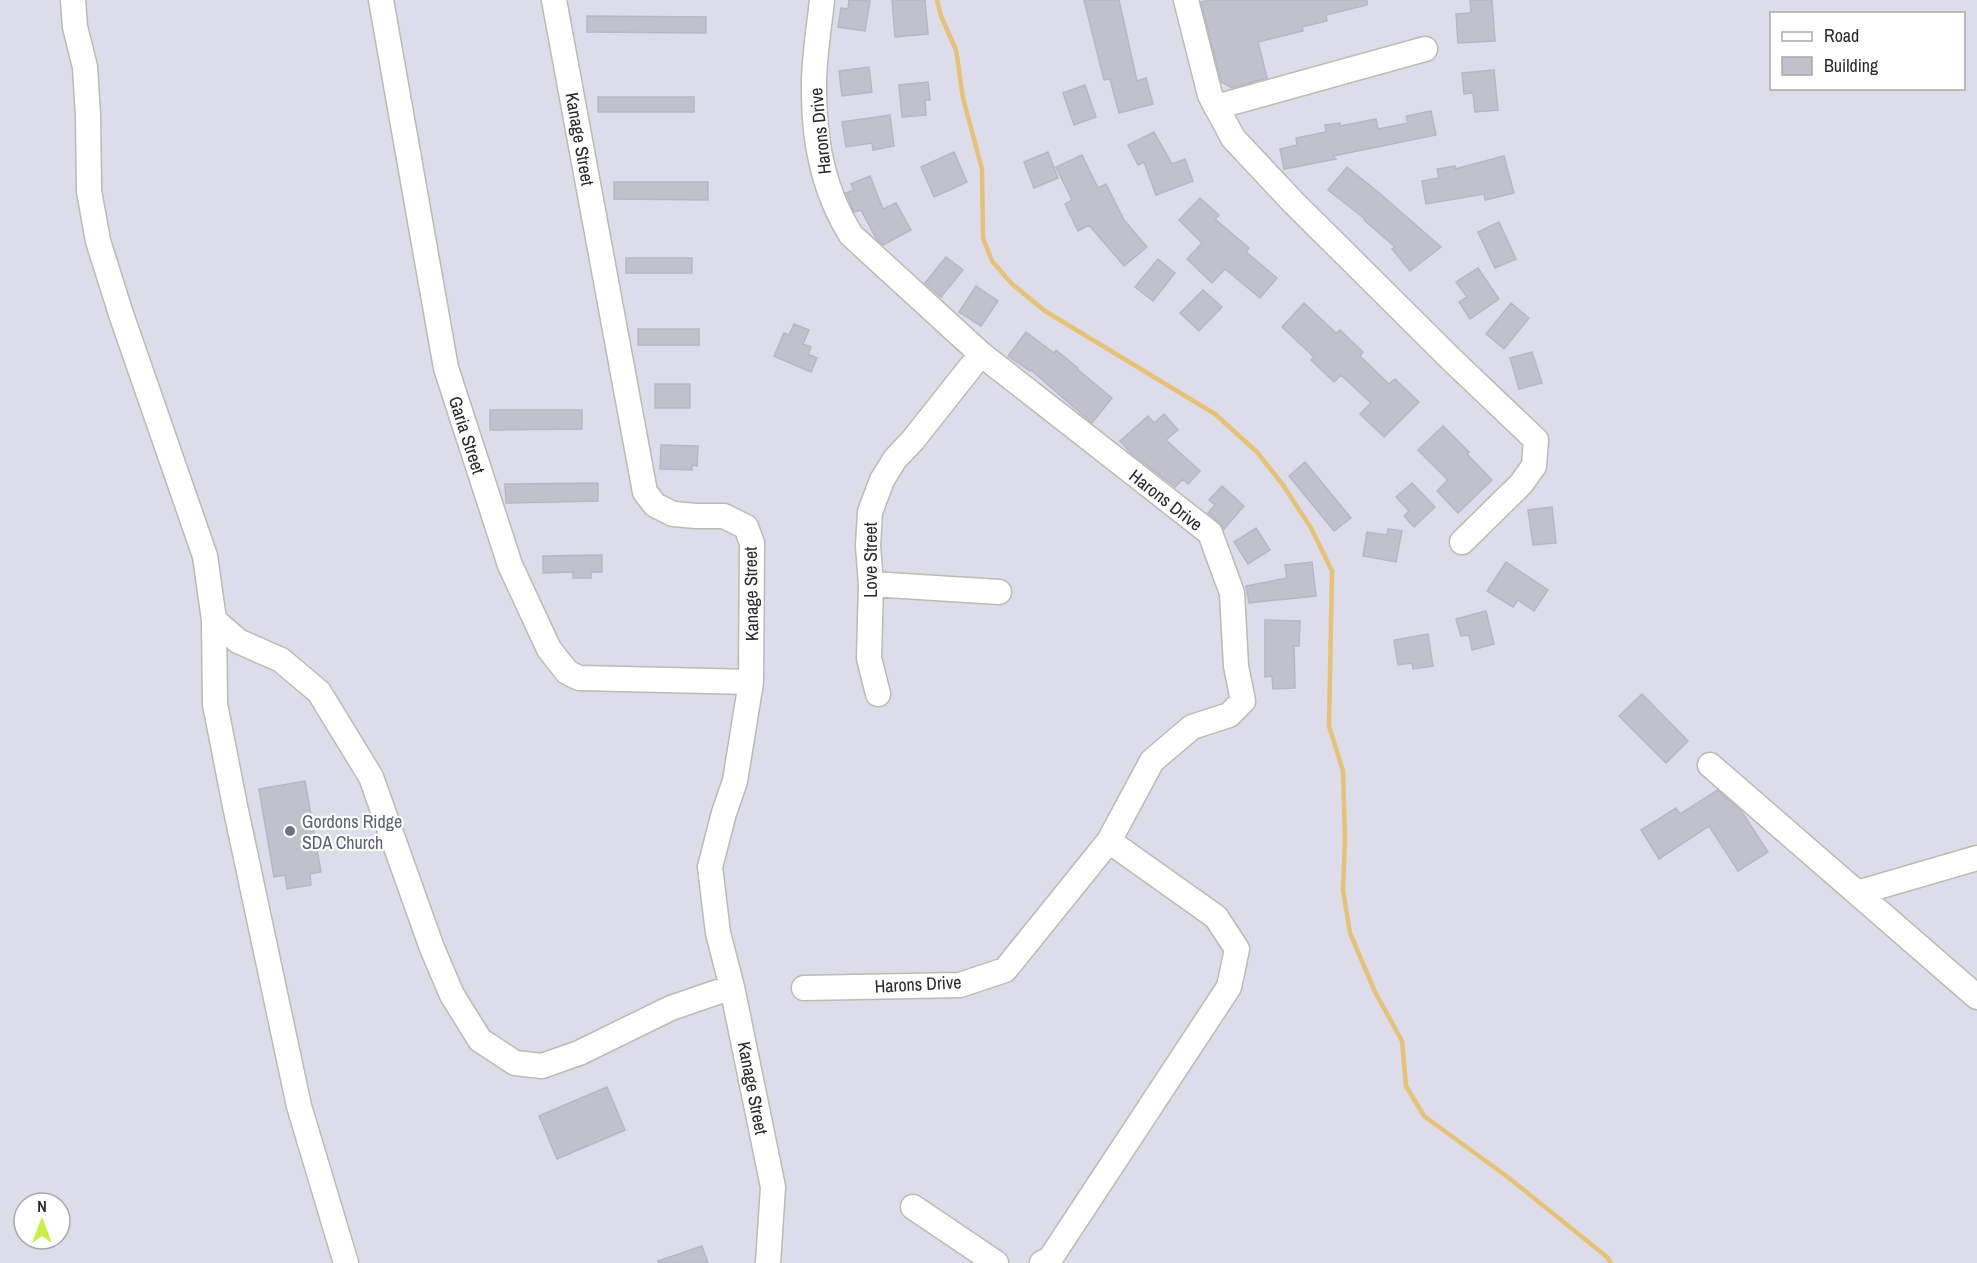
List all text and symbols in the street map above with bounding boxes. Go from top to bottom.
legend [1770,12,1965,90]
text: Road [1824,23,1859,48]
text: Building [1824,53,1879,78]
street label: Harons Drive [803,86,837,176]
street label: Kanage Street [559,90,601,188]
street label: Garia Street [443,393,491,477]
street label: Harons Drive [1124,463,1208,537]
street label: Love Street [858,522,883,598]
street label: Kanage Street [738,547,764,641]
place label: Gordons Ridge SDA Church [302,809,402,855]
marker: Gordons Ridge SDA Church [283,824,297,838]
street label: Harons Drive [874,969,962,999]
street label: Kanage Street [732,1039,774,1137]
north arrow [12,1191,72,1251]
text: N [37,1195,47,1217]

